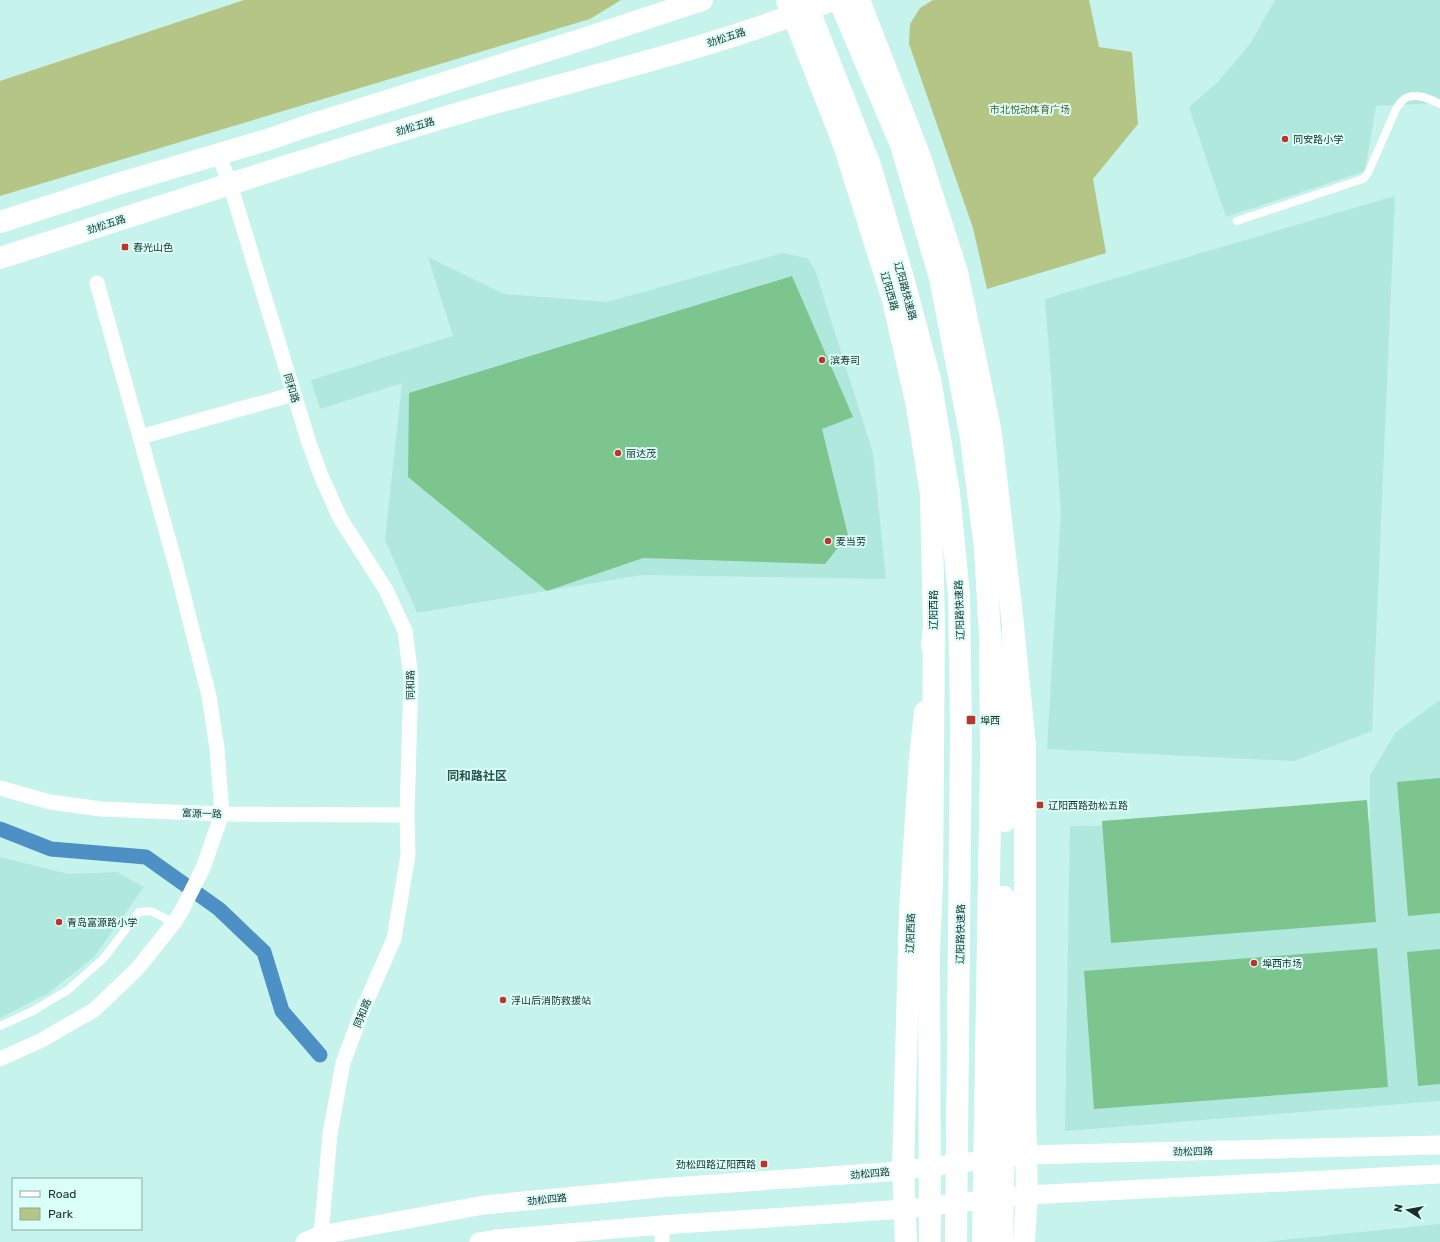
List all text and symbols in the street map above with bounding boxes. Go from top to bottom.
street label: 劲松五路 [705,26,747,50]
park label: 市北悦动体育广场 [990,104,1070,116]
street label: 劲松五路 [394,115,436,139]
marker: 同安路小学 [1280,134,1290,144]
place label: 同安路小学 [1293,134,1343,146]
street label: 劲松五路 [85,213,127,237]
marker: 春光山色 [120,242,130,252]
place label: 春光山色 [133,242,173,254]
street label: 辽阳路快速路 [891,261,919,322]
street label: 辽阳西路 [878,270,900,312]
marker: 滨寿司 [817,355,827,365]
place label: 滨寿司 [830,355,860,367]
street label: 同和路 [281,372,301,404]
marker: 丽达茂 [613,448,623,458]
place label: 丽达茂 [626,448,656,460]
marker: 麦当劳 [823,536,833,546]
place label: 麦当劳 [836,536,866,548]
street label: 辽阳路快速路 [953,580,967,640]
street label: 辽阳西路 [928,590,940,630]
street label: 同和路 [405,670,417,700]
marker: 埠西 [965,714,977,726]
place label: 埠西 [980,715,1000,727]
district label: 同和路社区 [447,769,507,783]
marker: 辽阳西路劲松五路 [1035,800,1045,810]
place label: 辽阳西路劲松五路 [1048,800,1128,812]
street label: 富源一路 [182,807,222,821]
street label: 辽阳路快速路 [954,904,968,964]
street label: 辽阳西路 [904,913,918,953]
marker: 青岛富源路小学 [54,917,64,927]
place label: 青岛富源路小学 [67,917,137,929]
marker: 埠西市场 [1249,958,1259,968]
place label: 埠西市场 [1262,958,1302,970]
marker: 浮山后消防救援站 [498,995,508,1005]
place label: 浮山后消防救援站 [511,995,591,1007]
street label: 同和路 [352,997,374,1030]
street label: 劲松四路 [1173,1146,1213,1158]
place label: 劲松四路辽阳西路 [676,1159,756,1171]
marker: 劲松四路辽阳西路 [759,1159,769,1169]
street label: 劲松四路 [850,1166,891,1182]
legend [12,1178,142,1230]
text: Road [48,1187,76,1201]
north arrow [1388,1190,1428,1230]
street label: 劲松四路 [527,1192,568,1208]
text: N [1392,1203,1406,1213]
text: Park [48,1207,74,1221]

